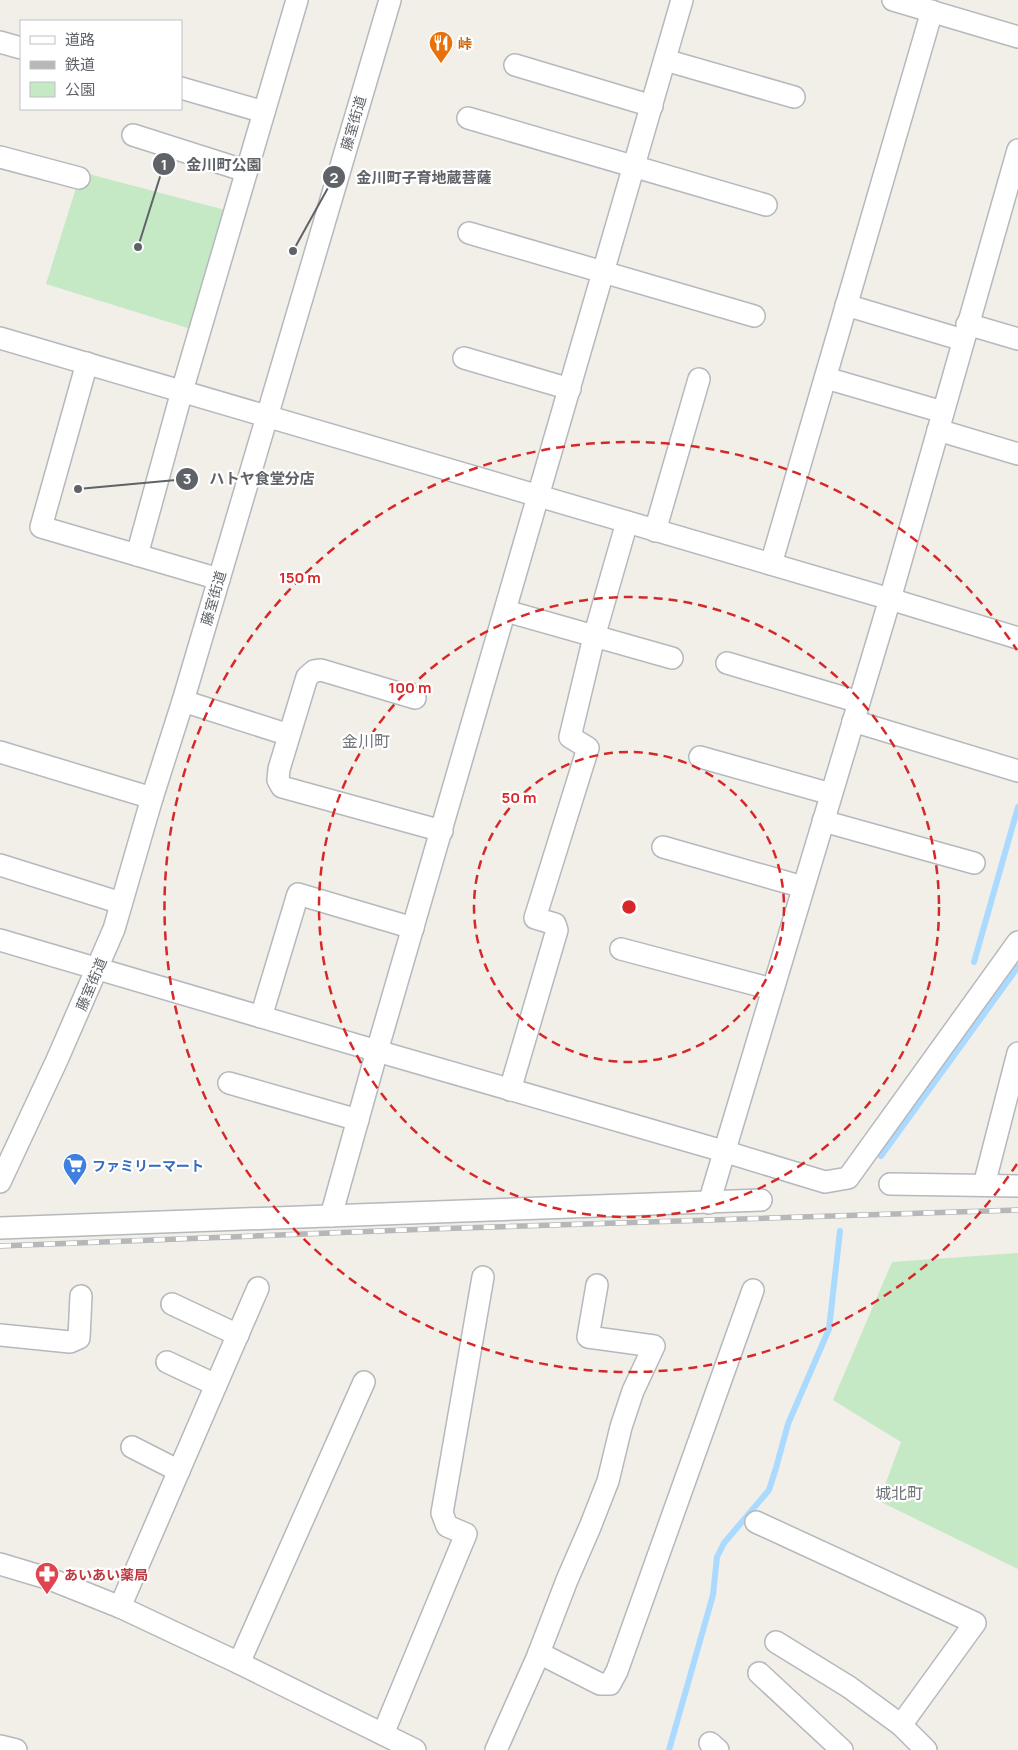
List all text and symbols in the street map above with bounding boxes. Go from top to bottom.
legend [20,20,182,110]
text: 道路 [65,29,95,50]
restaurant icon: 峠 [428,30,454,64]
place label: 峠 [458,34,472,53]
text: 鉄道 [65,54,95,75]
text: 公園 [65,79,95,100]
street label: 藤室街道 [336,93,370,153]
callout: 金川町公園 [152,149,272,179]
text: 1 [161,154,167,175]
text: 金川町公園 [186,154,262,175]
callout: 金川町子育地蔵菩薩 [321,162,501,192]
text: 2 [330,167,339,188]
text: 金川町子育地蔵菩薩 [356,167,492,188]
callout: ハトヤ食堂分店 [174,464,324,494]
text: 3 [183,468,191,489]
text: ハトヤ食堂分店 [209,468,315,489]
text: 150 m [279,567,321,588]
street label: 藤室街道 [196,568,230,628]
text: 100 m [389,677,431,698]
district label: 金川町 [342,730,390,752]
text: 50 m [501,787,537,808]
centre of rings [620,898,638,916]
street label: 藤室街道 [71,955,111,1013]
supermarket icon: ファミリーマート [62,1152,88,1186]
place label: ファミリーマート [92,1156,204,1175]
district label: 城北町 [875,1482,923,1504]
pharmacy icon: あいあい薬局 [34,1561,60,1595]
place label: あいあい薬局 [64,1565,148,1584]

